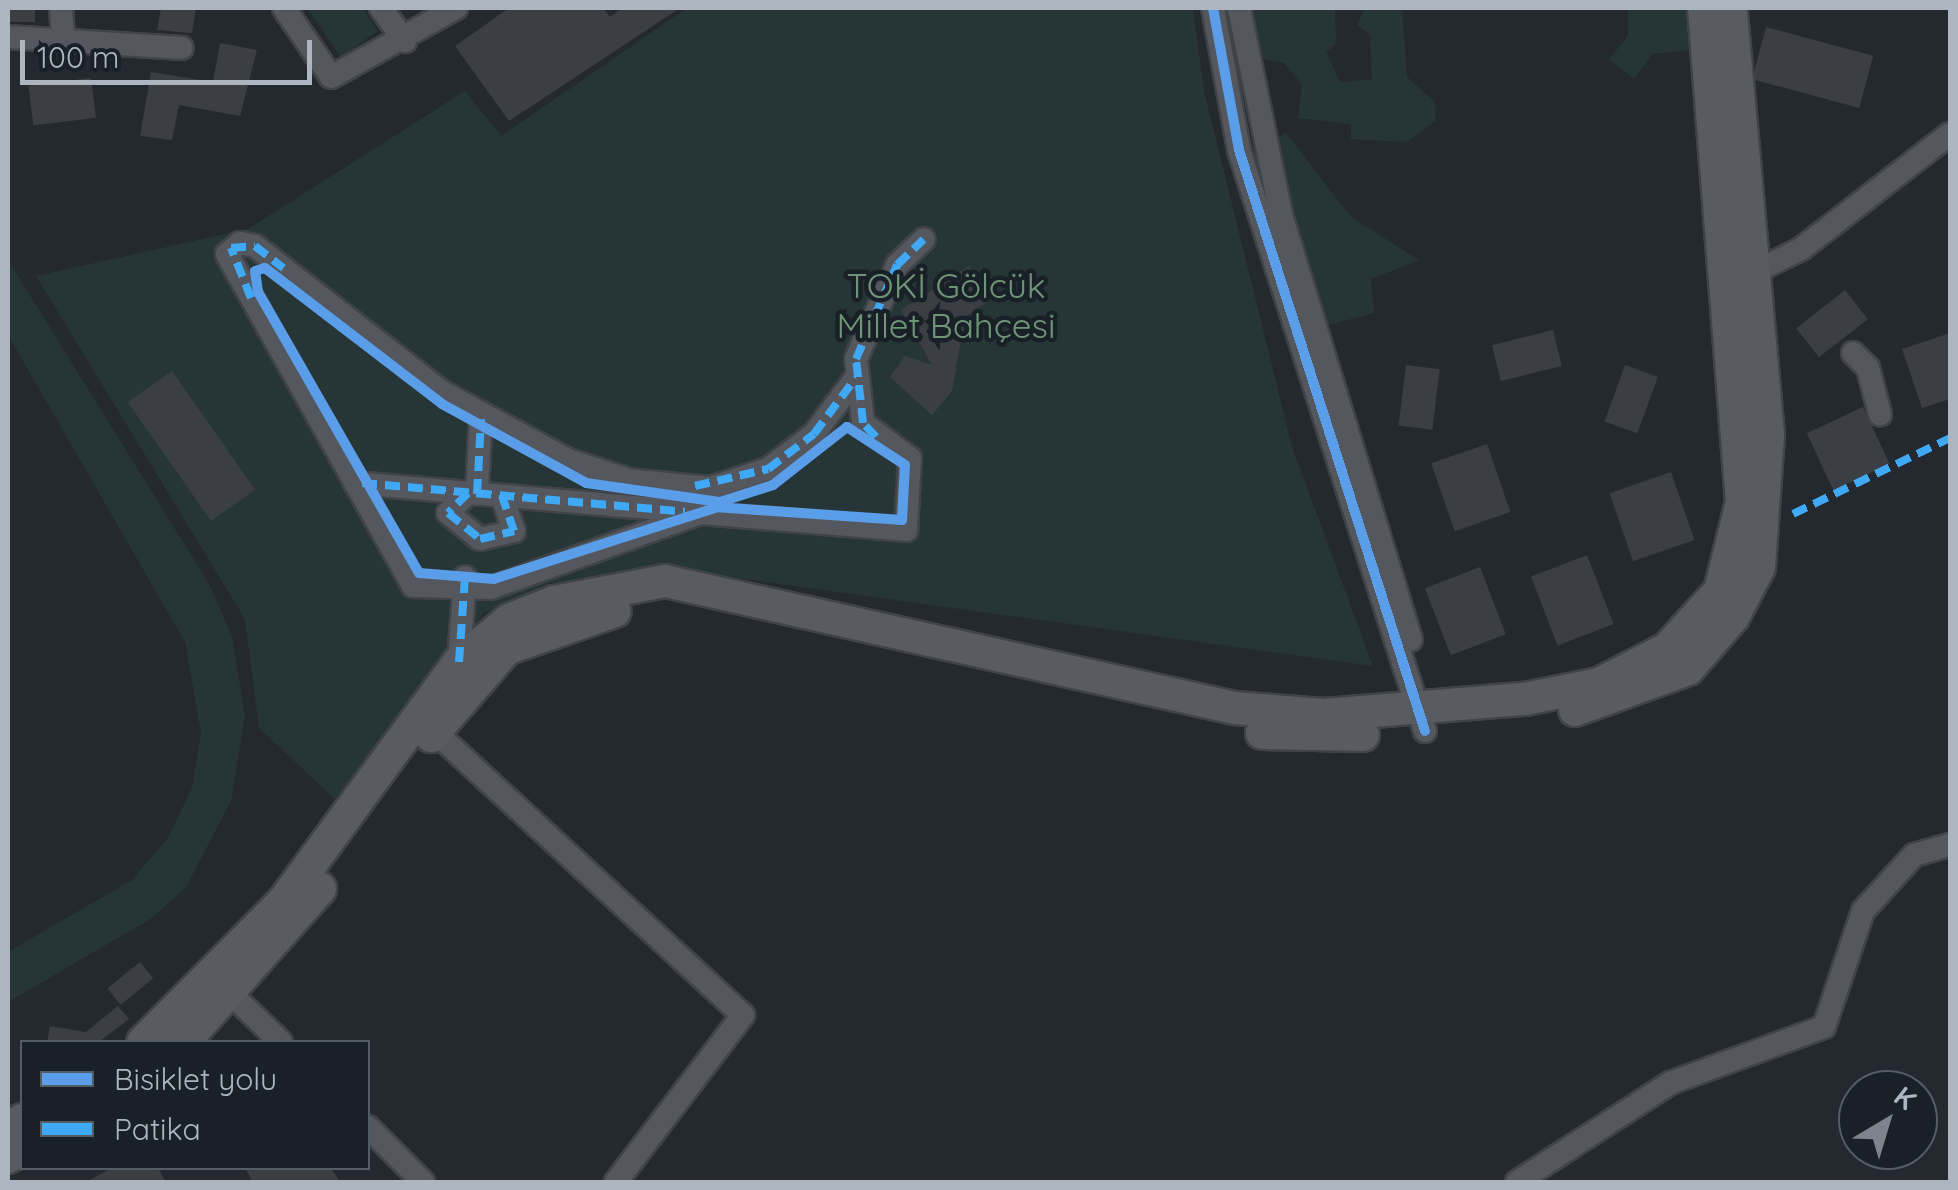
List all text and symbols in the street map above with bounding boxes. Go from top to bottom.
scale bar [25,20,318,82]
text: 100 m [37,38,119,76]
park label: TOKİ Gölcük Millet Bahçesi [836,264,1056,346]
legend [20,1040,370,1170]
text: Bisiklet yolu [114,1060,277,1098]
north arrow [1838,1070,1938,1170]
text: K [1888,1078,1924,1117]
text: Patika [114,1110,201,1148]

